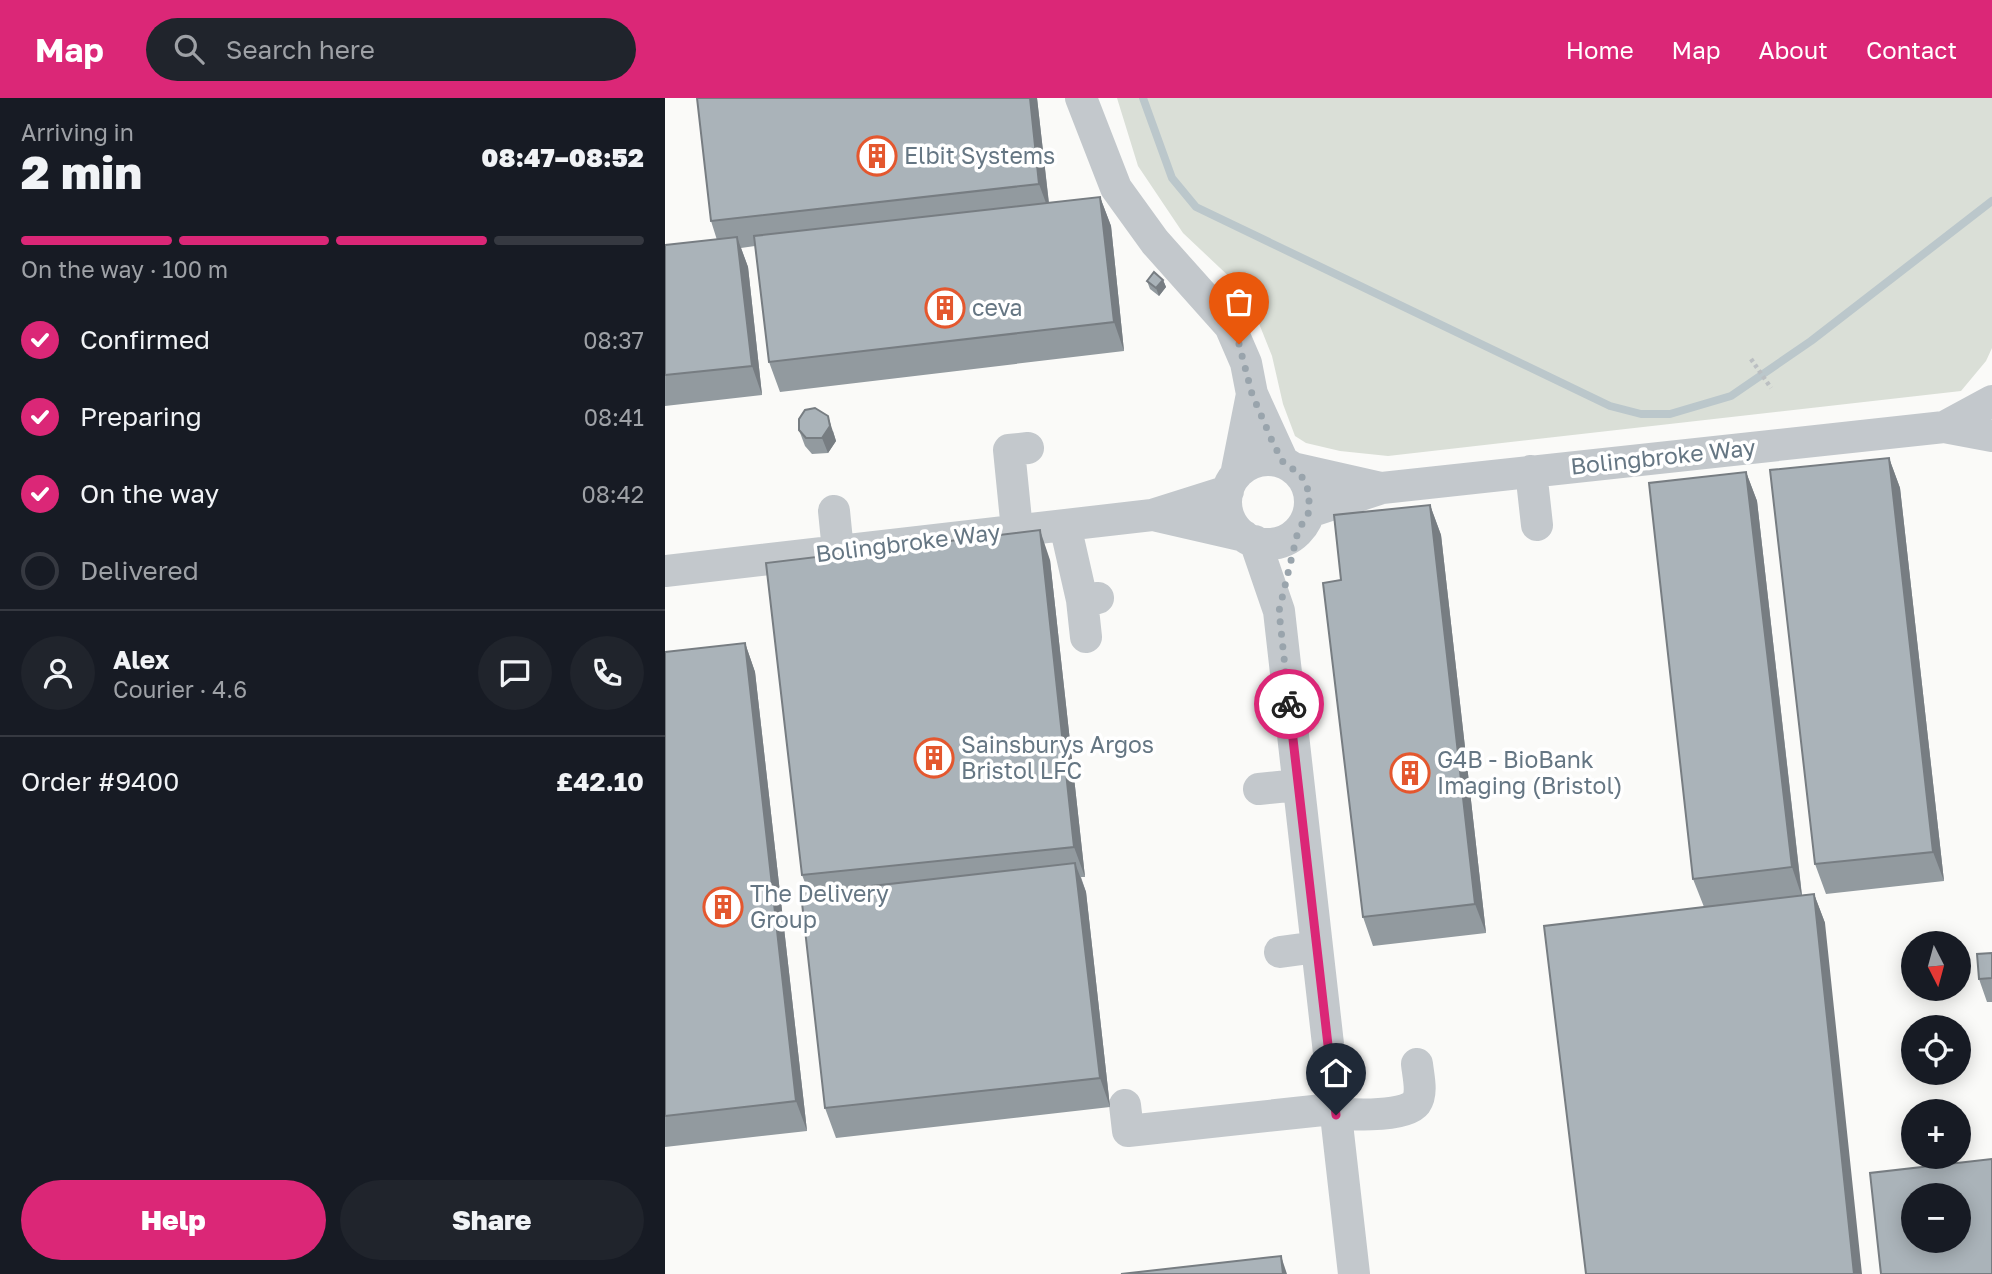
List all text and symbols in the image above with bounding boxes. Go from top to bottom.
search box [146,18,636,81]
text: Map [35,30,104,69]
icon: search [170,30,208,68]
text: Search here [226,34,375,65]
text: Home [1566,35,1634,64]
text: Map [1672,35,1721,64]
text: About [1759,35,1828,64]
text: Contact [1866,35,1957,64]
text: Arriving in [21,118,134,146]
building icon: Elbit Systems [856,135,898,177]
place label: Elbit Systems [904,141,1055,169]
text: 08:47–08:52 [481,142,644,173]
text: 2 min [21,144,142,199]
text: On the way · 100 m [21,255,228,283]
pin [1209,272,1269,344]
icon: bag [1220,283,1258,321]
building icon: ceva [924,287,966,329]
place label: ceva [972,293,1023,321]
icon: check [21,321,59,359]
text: Confirmed [80,324,210,355]
text: 08:37 [583,326,644,354]
icon: check [21,398,59,436]
text: Preparing [80,401,202,432]
text: 08:41 [584,403,644,431]
street label: Bolingbroke Way [1569,432,1757,480]
icon: check [21,475,59,513]
text: On the way [80,478,219,509]
text: 08:42 [581,480,644,508]
street label: Bolingbroke Way [814,517,1002,567]
text: Delivered [80,555,199,586]
button: person [21,636,95,710]
button: chat [478,636,552,710]
button: phone [570,636,644,710]
text: Alex [113,644,170,675]
courier [1254,669,1324,739]
text: Courier · 4.6 [113,675,247,703]
icon: bike [1270,685,1308,723]
place label: Sainsburys Argos Bristol LFC [961,730,1154,784]
building icon: Sainsburys Argos Bristol LFC [913,737,955,779]
place label: G4B - BioBank Imaging (Bristol) [1437,745,1623,799]
building icon: G4B - BioBank Imaging (Bristol) [1389,752,1431,794]
text: Order #9400 [21,766,179,797]
text: £42.10 [556,766,644,797]
place label: The Delivery Group [750,879,889,933]
building icon: The Delivery Group [702,886,744,928]
north arrow [1901,931,1971,1001]
map controls [1901,931,1971,1253]
button: locate [1901,1015,1971,1085]
pin [1306,1043,1366,1115]
icon: home [1317,1054,1355,1092]
button: + [1901,1099,1971,1169]
button: Help [21,1180,326,1260]
button: Share [340,1180,644,1260]
button: − [1901,1183,1971,1253]

